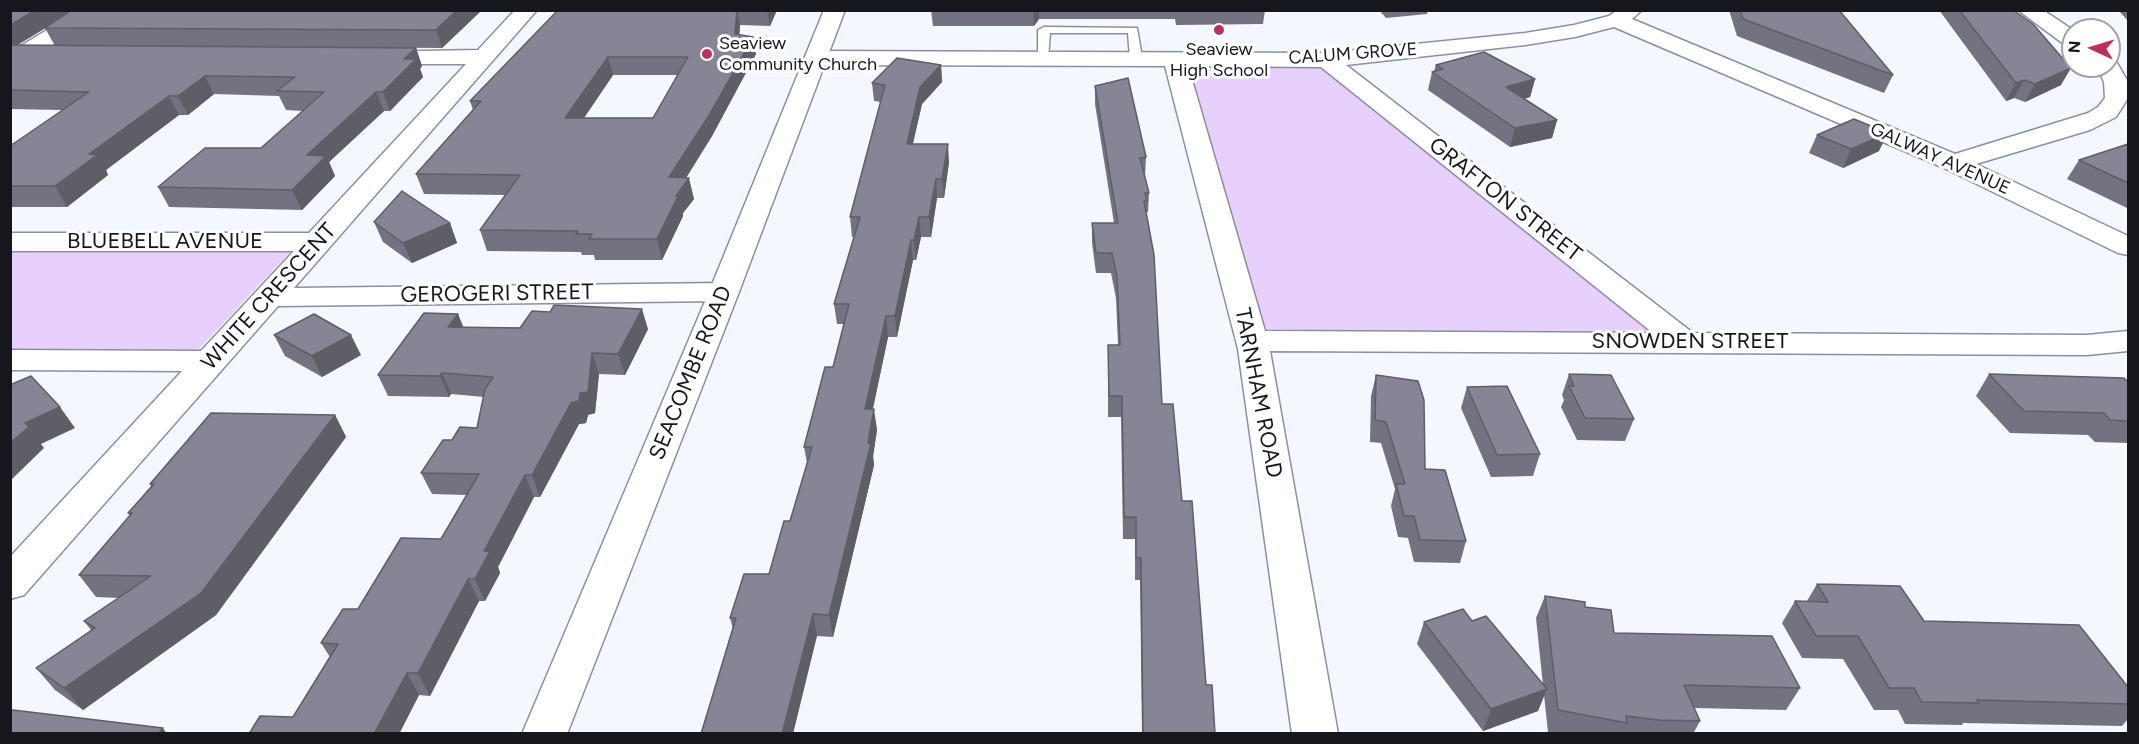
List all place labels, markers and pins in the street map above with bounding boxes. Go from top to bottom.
marker: Seaview High School [1212,23,1226,37]
place label: Seaview Community Church [719,33,877,76]
place label: Seaview High School [1170,39,1268,82]
marker: Seaview Community Church [700,47,714,61]

